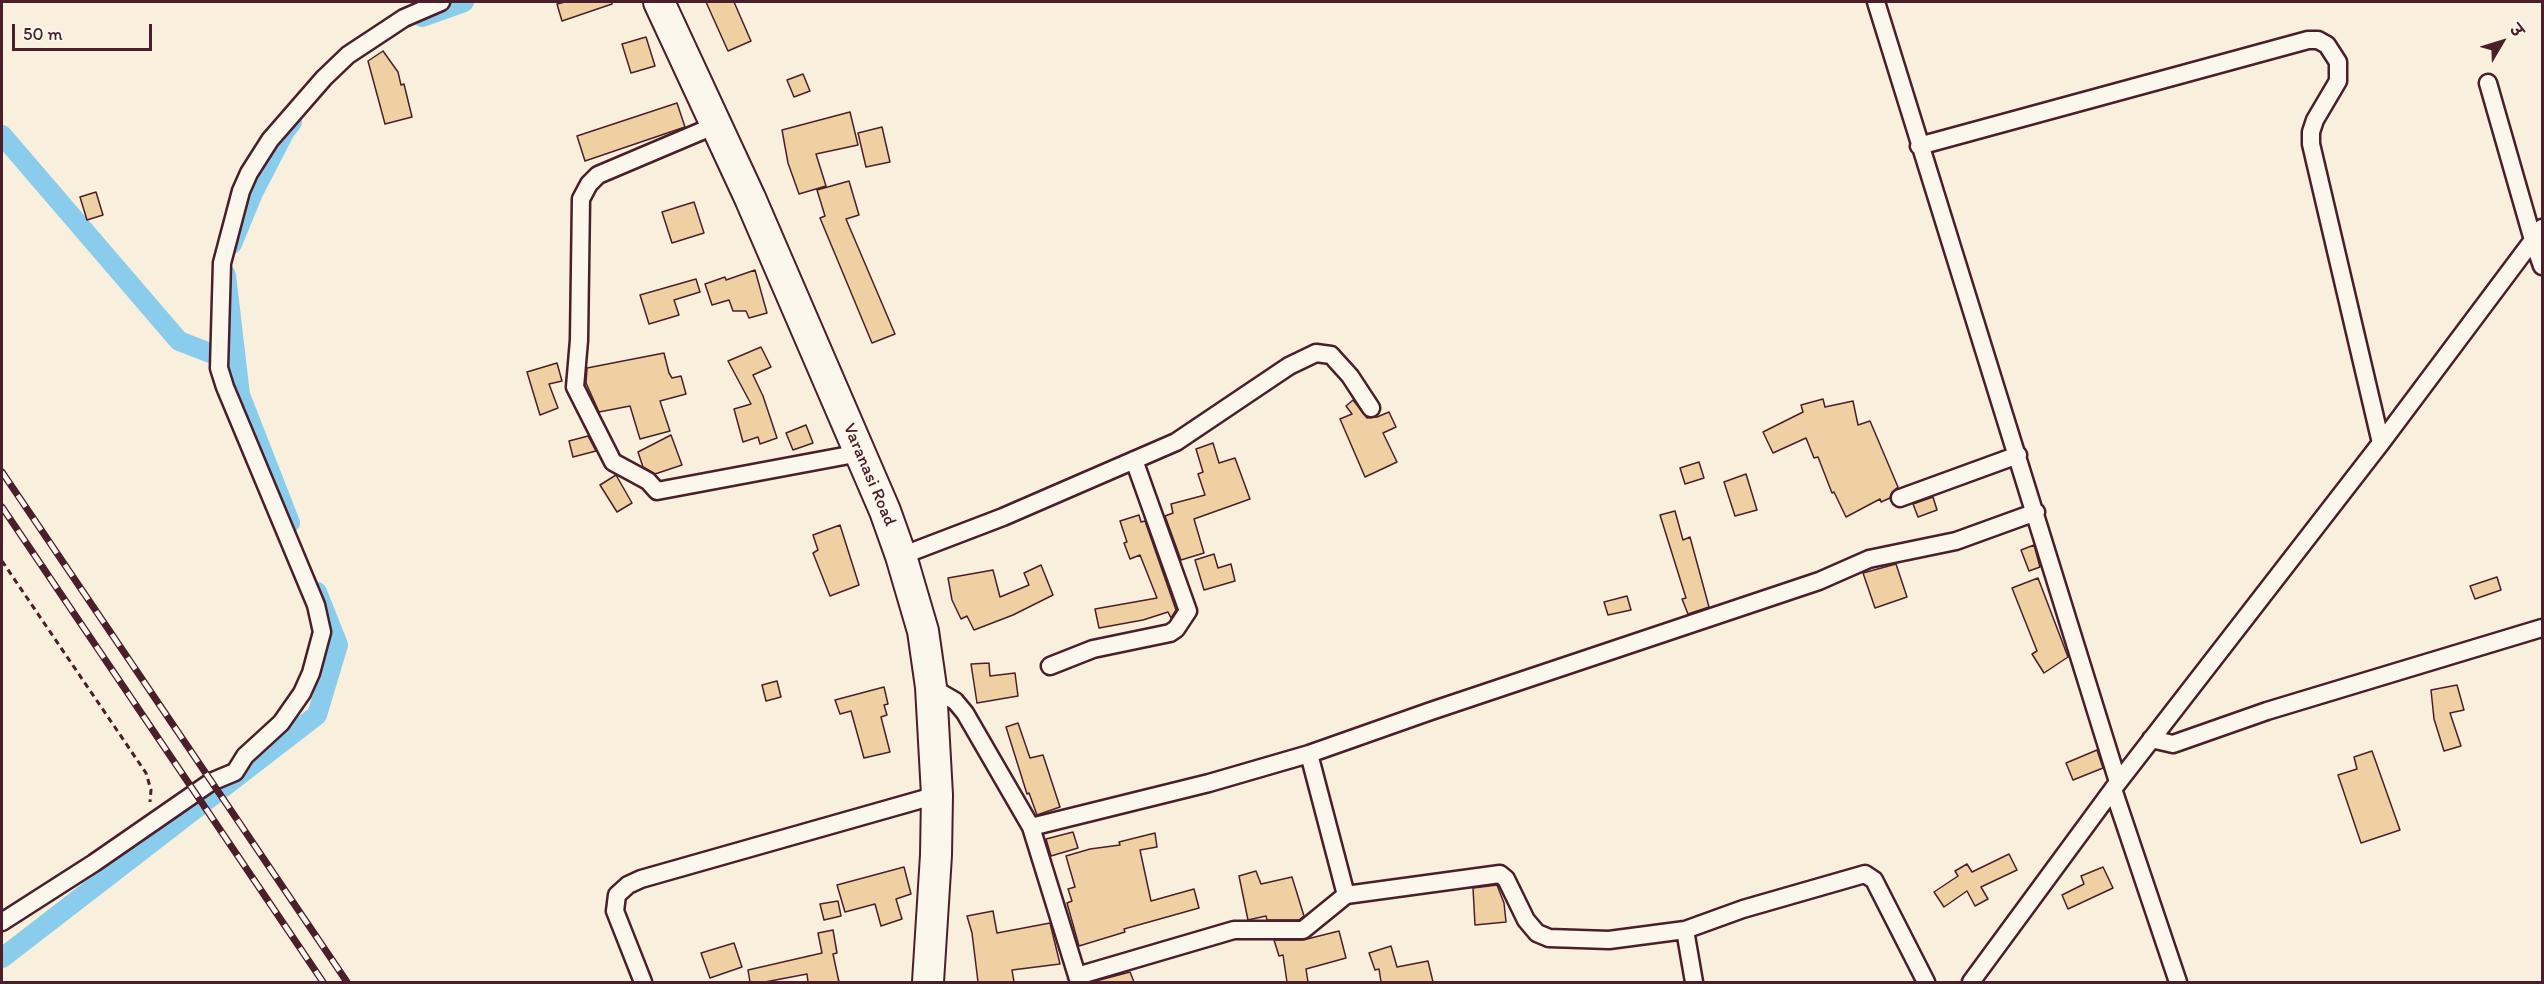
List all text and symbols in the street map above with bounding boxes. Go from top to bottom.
scale bar [15,12,154,50]
north arrow [2472,12,2532,72]
text: उ [2506,21,2527,41]
text: 50 m [23,23,63,45]
street label: Varanasi Road [838,420,900,530]

